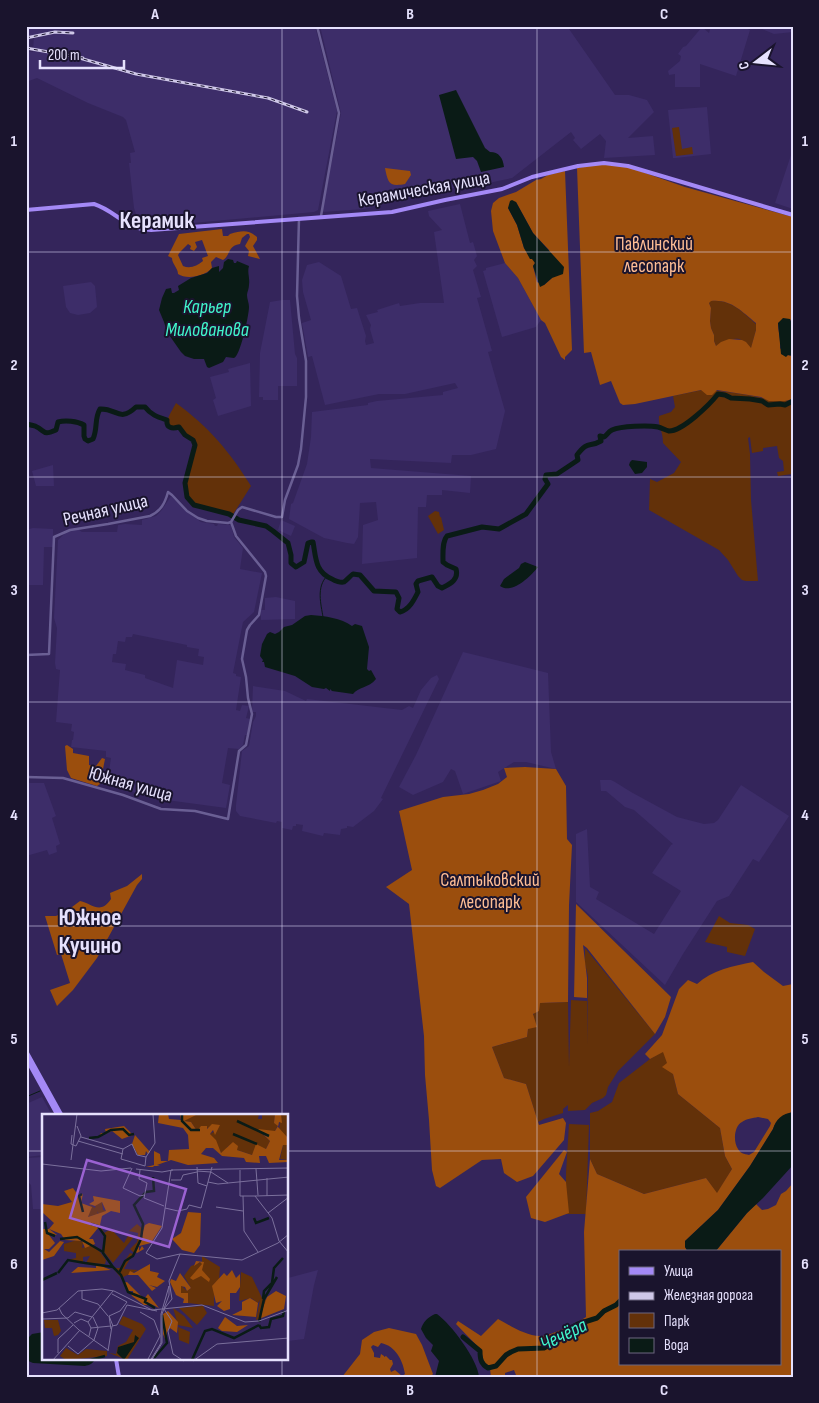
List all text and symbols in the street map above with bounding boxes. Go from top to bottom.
text: A [150,5,159,24]
text: B [406,5,414,24]
text: C [660,5,668,24]
scale bar [40,38,124,70]
north arrow [732,38,782,88]
text: 200 m [48,46,80,65]
text: С [735,60,753,71]
text: 1 [11,132,18,151]
text: 1 [802,132,809,151]
street label: Керамическая улица [357,167,492,212]
district label: Керамик [120,206,195,235]
park label: Павлинский лесопарк [615,233,693,278]
water label: Карьер Милованова [165,295,249,342]
text: 2 [10,356,18,375]
text: 2 [801,356,809,375]
street label: Речная улица [61,490,150,531]
text: 3 [10,581,18,600]
text: 3 [801,581,809,600]
street label: Южная улица [86,762,175,807]
text: 4 [10,806,18,825]
text: 4 [801,806,809,825]
park label: Салтыковский лесопарк [440,869,540,914]
district label: Южное Кучино [59,903,121,960]
text: 5 [10,1030,18,1049]
text: 5 [801,1030,809,1049]
inset map [42,1114,289,1360]
legend [619,1250,782,1366]
text: 6 [10,1255,18,1274]
text: 6 [801,1255,809,1274]
text: Улица [664,1262,693,1281]
text: Железная дорога [664,1286,753,1305]
text: Парк [664,1312,690,1331]
water label: Чечёра [536,1313,591,1356]
text: Вода [664,1336,689,1355]
text: A [150,1381,159,1400]
text: B [406,1381,414,1400]
text: C [660,1381,668,1400]

